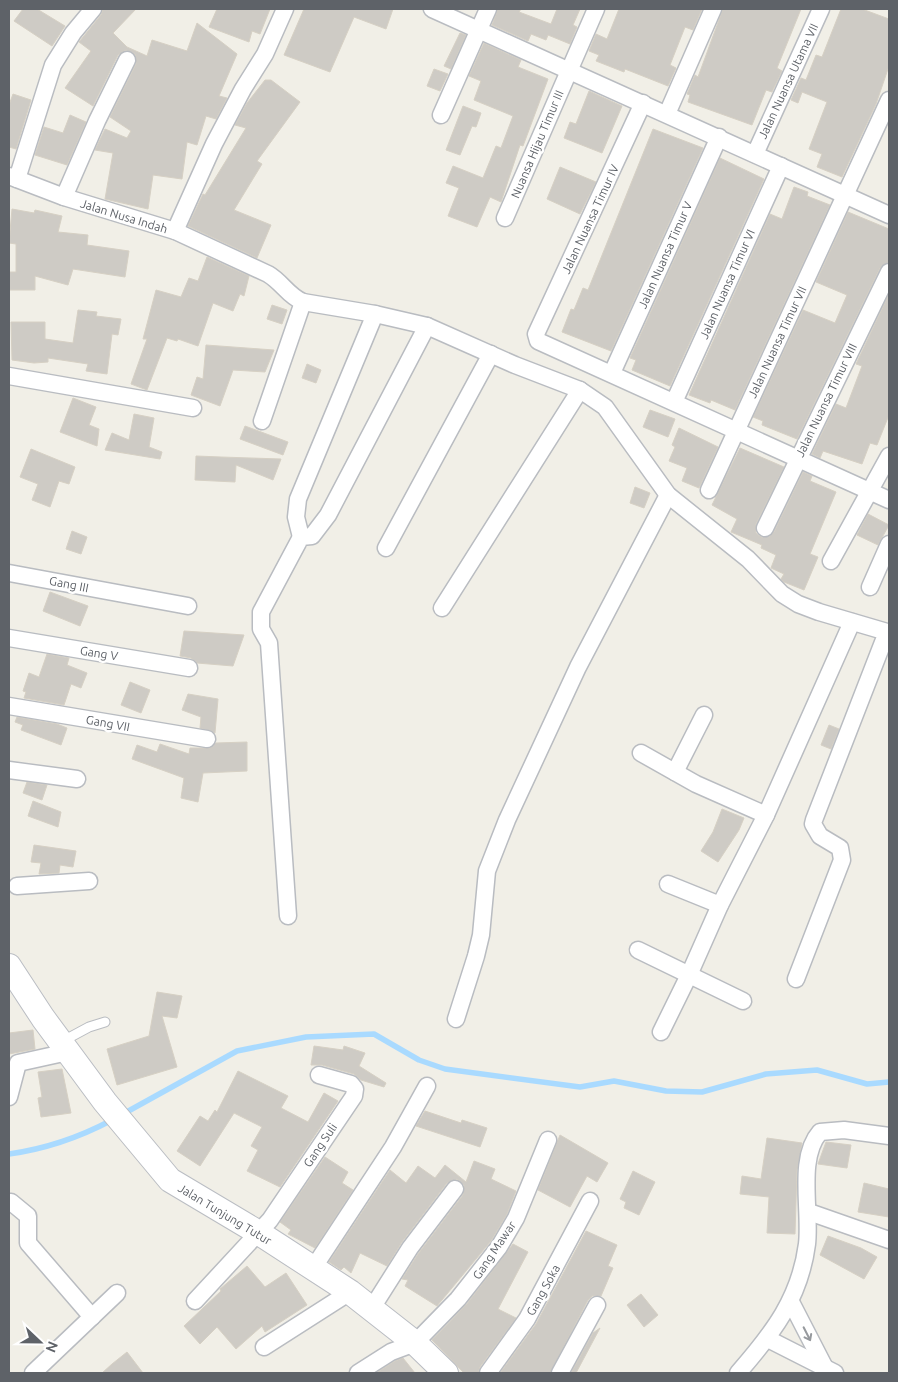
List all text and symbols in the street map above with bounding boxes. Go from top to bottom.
street label: Jalan Nuansa Utama VII [756,21,820,141]
street label: Nuansa Hijau Timur III [508,88,566,200]
street label: Jalan Nuansa Timur IV [559,162,621,276]
street label: Jalan Nusa Indah [79,197,169,235]
street label: Jalan Nuansa Timur V [636,199,695,310]
street label: Jalan Nuansa Timur VI [697,227,757,341]
street label: Jalan Nuansa Timur VII [745,284,809,400]
street label: Jalan Nuansa Timur VIII [793,341,859,459]
street label: Gang III [48,574,90,594]
street label: Gang V [79,644,119,662]
street label: Gang VII [85,713,131,733]
street label: Gang Suli [301,1121,339,1169]
street label: Jalan Tunjung Tutur [176,1181,274,1247]
street label: Gang Mawar [470,1218,518,1282]
street label: Gang Soka [524,1262,562,1318]
north arrow [15,1317,65,1367]
one-way arrow [803,1326,812,1341]
text: N [43,1339,61,1355]

